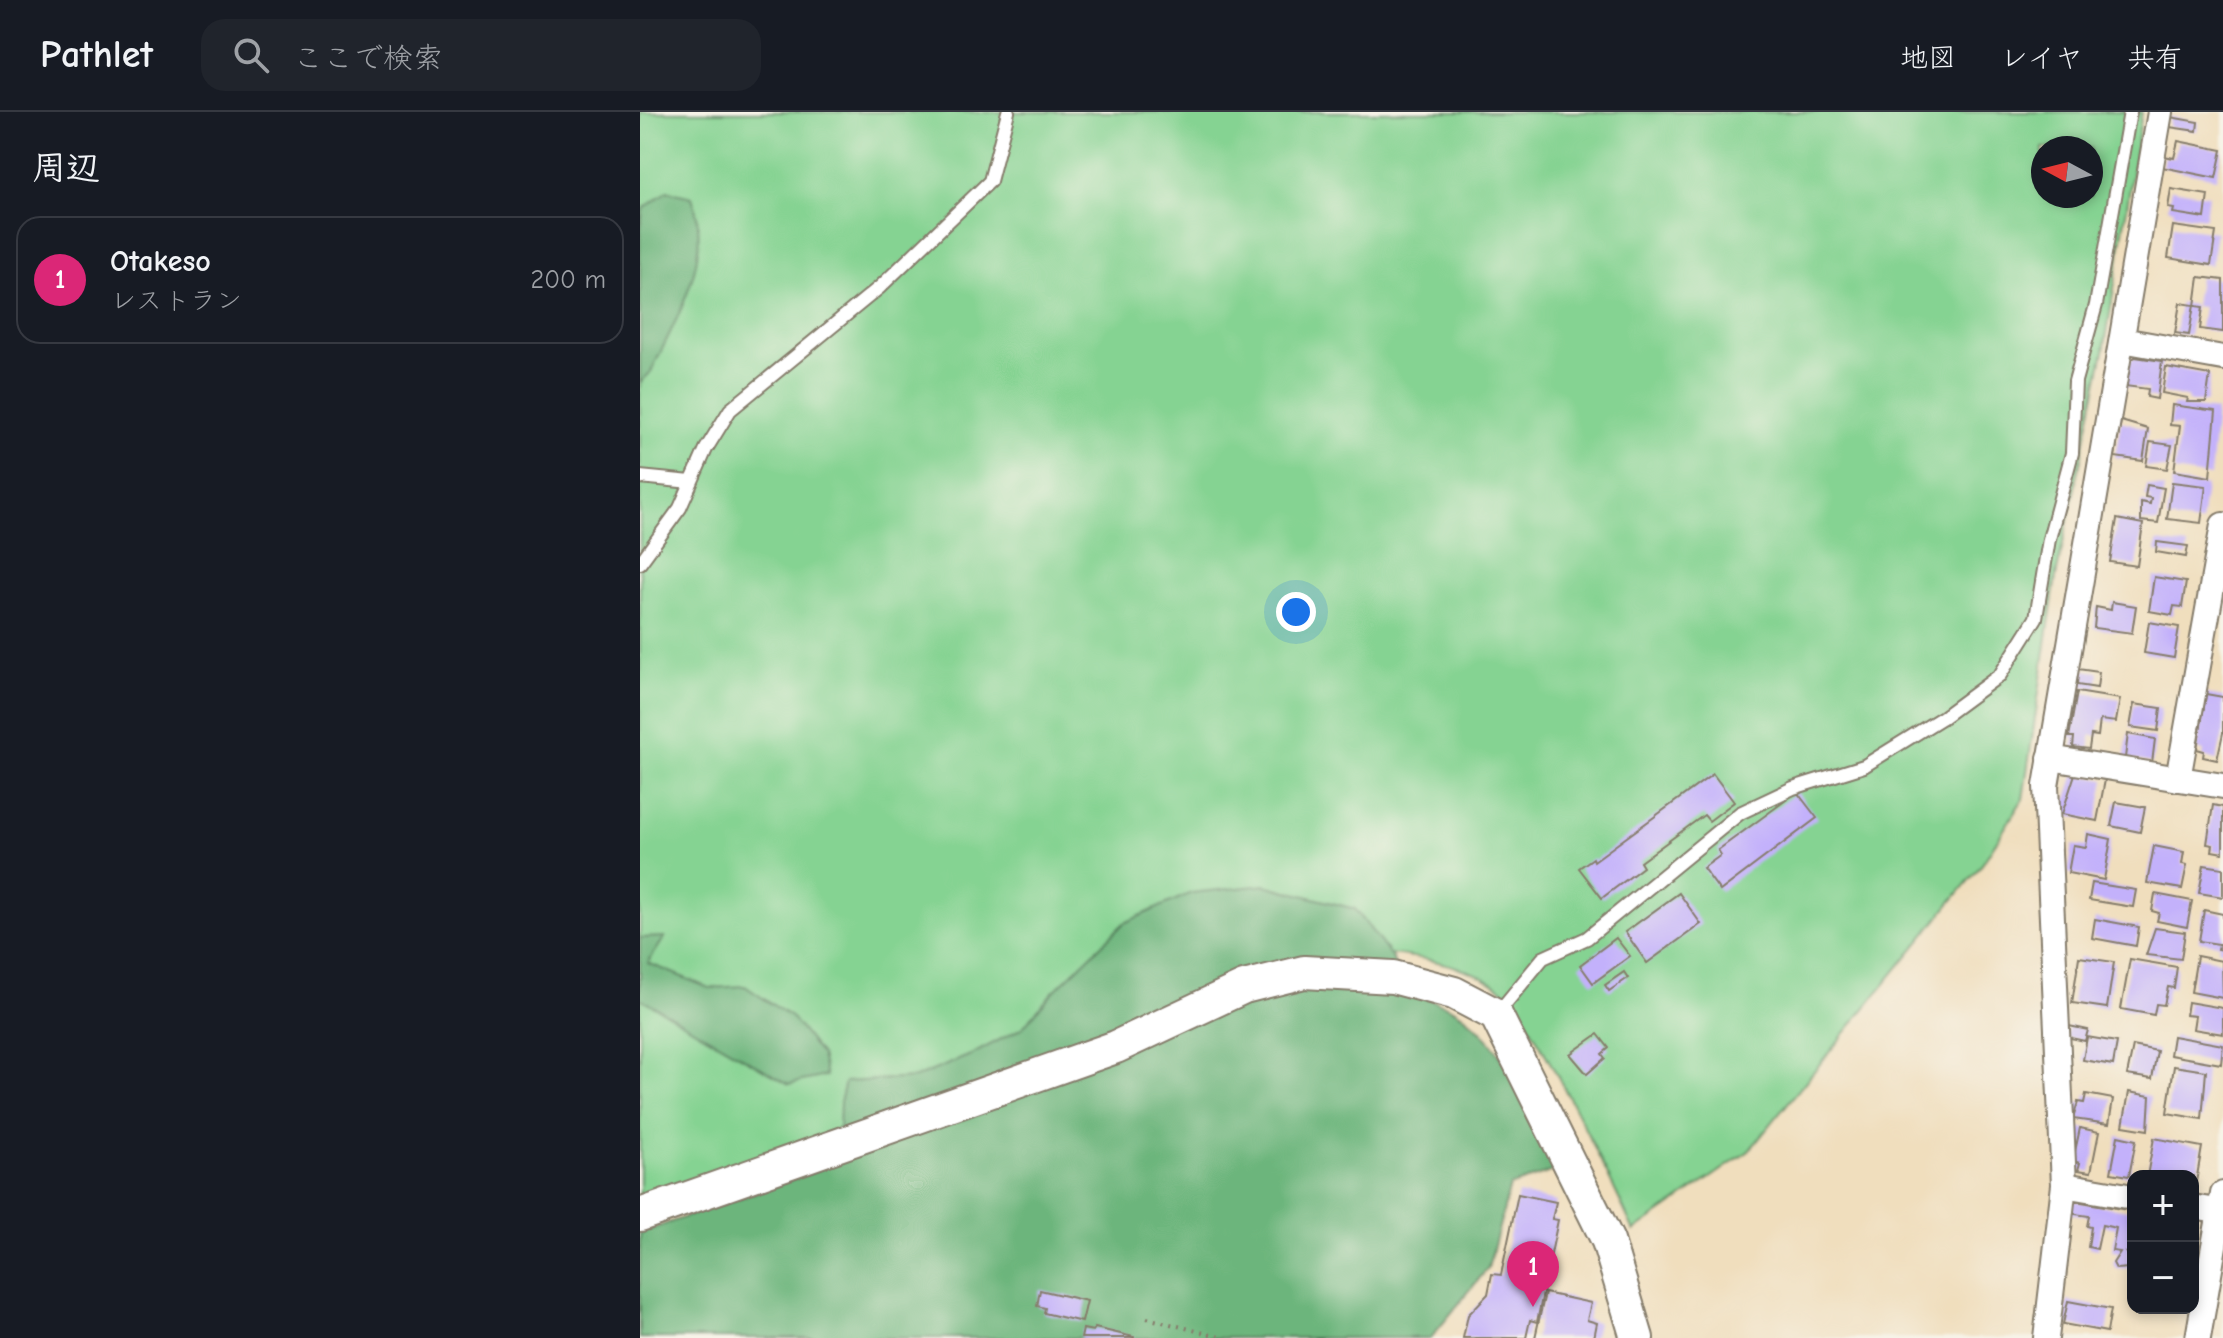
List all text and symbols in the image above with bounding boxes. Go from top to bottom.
search box [201,19,761,91]
text: Pathlet [40,33,153,77]
icon: search [229,33,273,77]
text: ここで検索 [293,41,443,76]
text: 地図 [1900,42,1956,74]
text: レイヤ [2000,42,2083,74]
text: 共有 [2127,42,2183,74]
north arrow [2031,136,2103,208]
text: 周辺 [32,148,100,188]
text: Otakeso [110,244,211,279]
text: 1 [55,265,65,295]
text: 200 m [531,265,606,295]
text: レストラン [110,286,242,316]
your location [1276,592,1316,632]
map controls [2127,1170,2199,1314]
button: + [2127,1170,2199,1242]
pin: 1 [1507,1241,1559,1307]
button: − [2127,1242,2199,1314]

